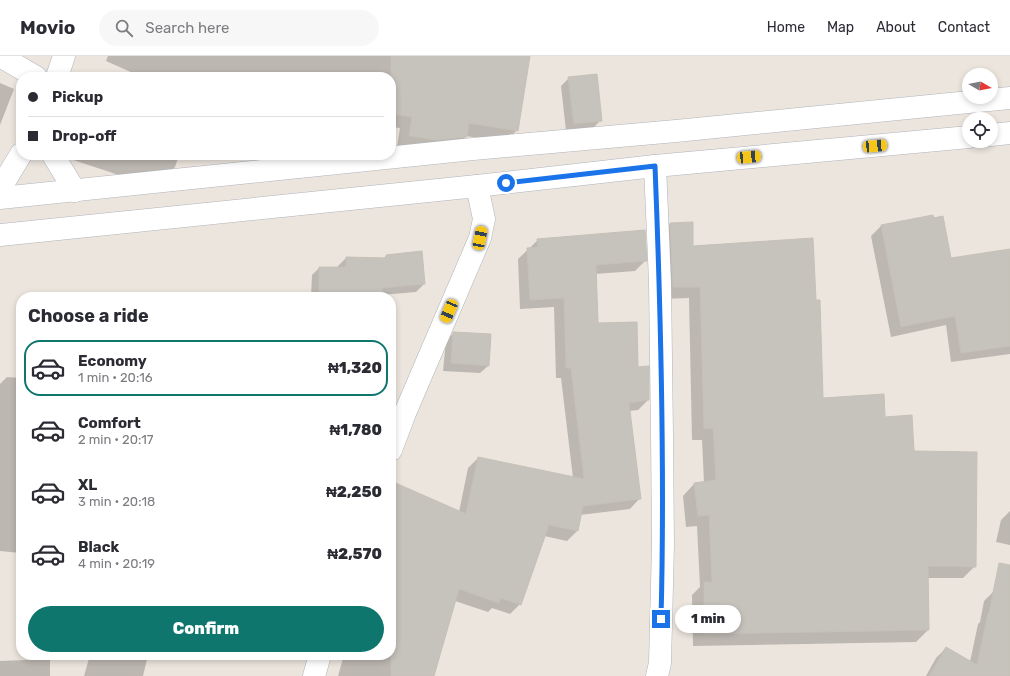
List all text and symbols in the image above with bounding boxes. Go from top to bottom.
search box [99,10,379,46]
text: Movio [20,16,75,39]
icon: search [113,17,135,39]
text: Search here [145,19,229,37]
text: Home [767,19,805,36]
text: Map [827,19,854,36]
text: About [876,19,916,36]
text: Contact [938,19,990,36]
north arrow [962,68,998,104]
map controls [962,68,998,148]
text: Pickup [52,88,103,106]
button: locate [962,112,998,148]
text: Drop-off [52,127,116,145]
car [863,139,887,153]
car [737,150,761,164]
route start [497,174,515,192]
car [472,225,488,251]
car [439,298,459,324]
text: Choose a ride [28,305,149,327]
icon: car [30,350,66,386]
text: Economy [78,352,147,370]
text: ₦1,320 [328,359,382,377]
text: 1 min · 20:16 [78,370,153,385]
icon: car [30,412,66,448]
text: Comfort [78,414,141,432]
text: ₦1,780 [329,421,382,439]
text: 2 min · 20:17 [78,432,154,447]
icon: car [30,474,66,510]
text: XL [78,476,97,494]
text: ₦2,250 [326,483,382,501]
text: 3 min · 20:18 [78,494,155,509]
icon: car [30,536,66,572]
text: Black [78,538,119,556]
text: ₦2,570 [327,545,382,563]
text: 4 min · 20:19 [78,556,155,571]
callout: 1 min [675,605,741,633]
button: Confirm [28,606,384,652]
route end [652,610,670,628]
text: 1 min [691,611,725,626]

